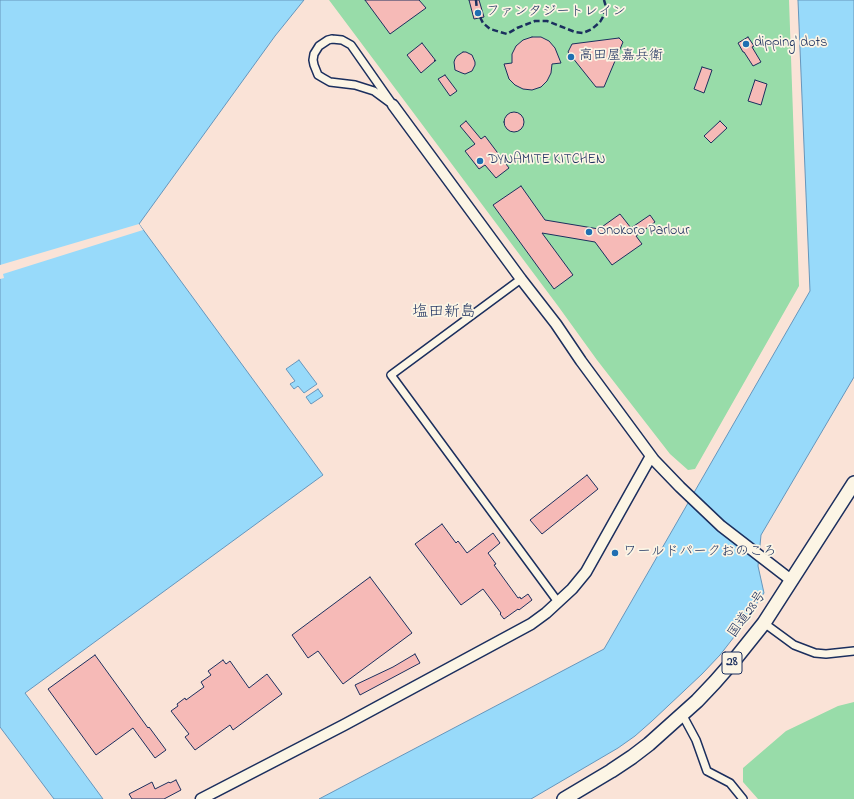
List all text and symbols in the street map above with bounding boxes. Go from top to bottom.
place label: ファンタジートレイン [486,5,626,21]
marker: ファンタジートレイン [473,8,483,18]
place label: dipping' dots [754,36,827,52]
marker: dipping' dots [741,39,751,49]
place label: 高田屋嘉兵衛 [579,49,663,65]
marker: 高田屋嘉兵衛 [566,52,576,62]
place label: DYNAMITE KITCHEN [488,153,605,169]
marker: DYNAMITE KITCHEN [475,156,485,166]
place label: Onokoro Parlour [597,224,690,240]
marker: Onokoro Parlour [584,227,594,237]
district label: 塩田新島 [412,303,476,323]
place label: ワールドパークおのころ [623,545,777,561]
marker: ワールドパークおのころ [610,548,620,558]
street label: 国道28号 [725,588,771,642]
road number: 28 [722,652,742,674]

